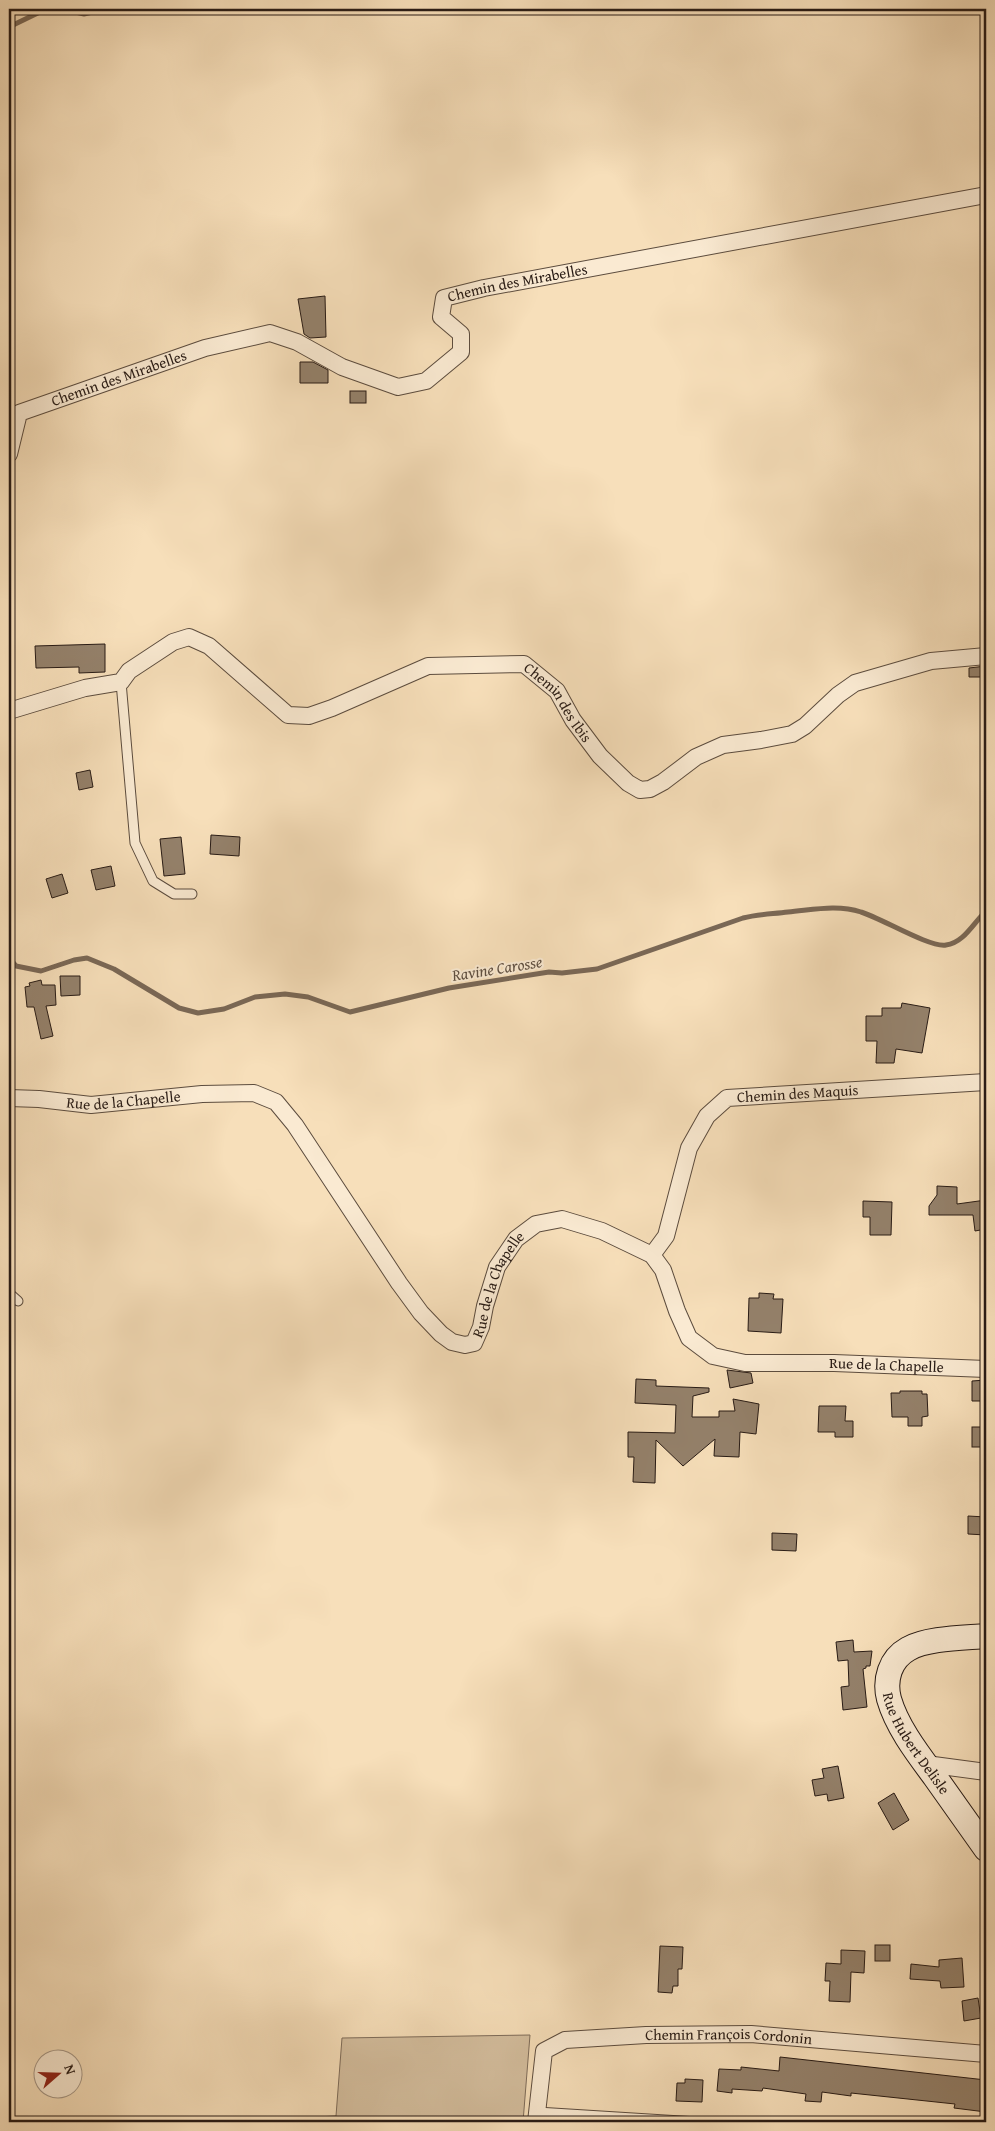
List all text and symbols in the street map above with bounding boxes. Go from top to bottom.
street label: Chemin des Mirabelles [445,258,589,307]
street label: Chemin des Mirabelles [48,344,189,411]
street label: Chemin des Ibis [520,657,597,747]
water label: Ravine Carosse [449,949,544,987]
street label: Chemin des Maquis [736,1079,859,1107]
street label: Rue de la Chapelle [65,1085,181,1115]
street label: Rue de la Chapelle [467,1226,528,1341]
street label: Rue de la Chapelle [829,1352,944,1377]
street label: Rue Hubert Delisle [878,1690,955,1798]
street label: Chemin François Cordonin [645,2023,814,2049]
north arrow [32,2048,82,2098]
text: N [59,2062,81,2078]

